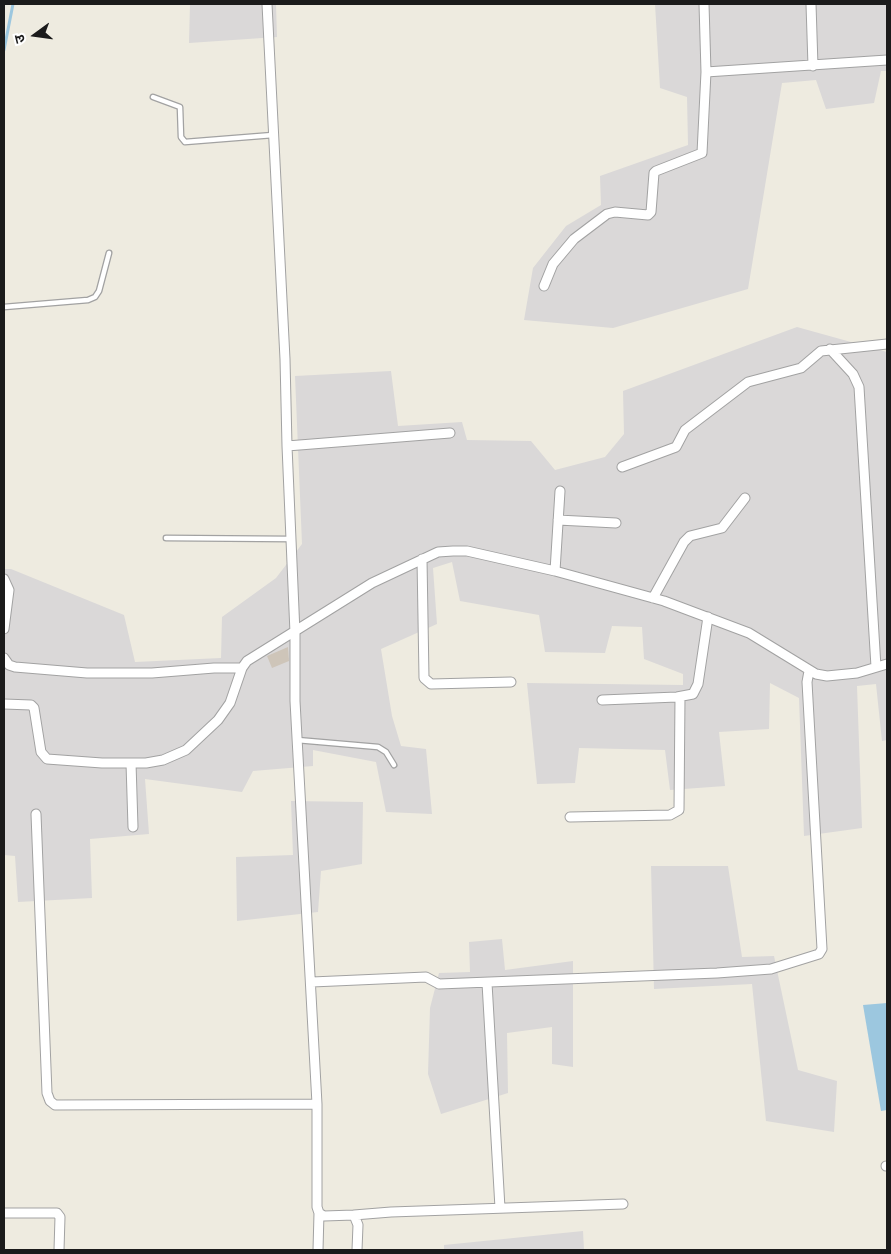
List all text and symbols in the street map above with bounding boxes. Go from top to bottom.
north arrow [10,10,60,60]
text: उ [11,33,29,45]

